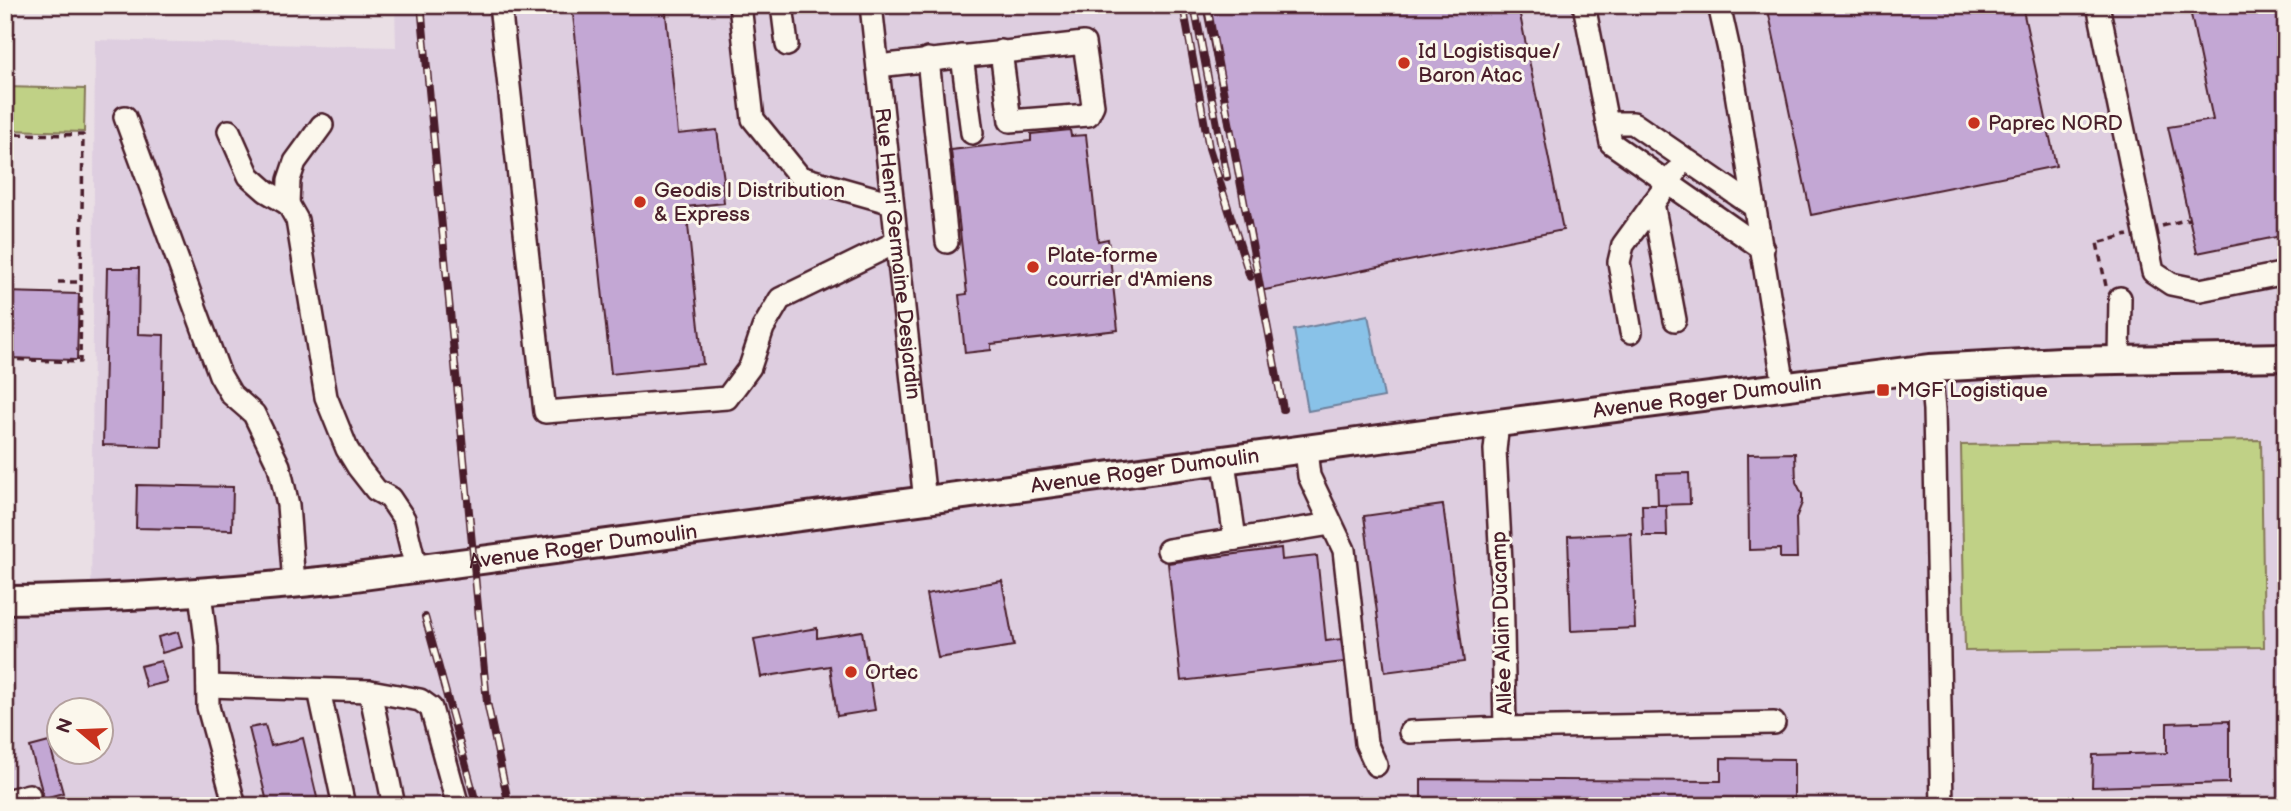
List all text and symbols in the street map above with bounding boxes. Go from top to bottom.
place label: Id Logistisque/ Baron Atac [1418,39,1561,88]
marker: Id Logistisque/ Baron Atac [1396,55,1412,71]
street label: Rue Henri Germaine Desjardin [870,106,926,401]
place label: Paprec NORD [1988,111,2123,136]
marker: Paprec NORD [1966,115,1982,131]
place label: Geodis | Distribution & Express [654,178,845,227]
marker: Geodis | Distribution & Express [632,194,648,210]
place label: Plate-forme courrier d'Amiens [1047,243,1213,292]
marker: Plate-forme courrier d'Amiens [1025,259,1041,275]
street label: Avenue Roger Dumoulin [1591,369,1823,423]
place label: MGF Logistique [1897,378,2048,403]
marker: MGF Logistique [1875,382,1891,398]
street label: Avenue Roger Dumoulin [1029,443,1261,498]
street label: Avenue Roger Dumoulin [467,519,699,574]
street label: Allée Alain Ducamp [1486,531,1518,715]
place label: Ortec [865,660,918,685]
marker: Ortec [843,664,859,680]
north arrow [46,696,116,766]
text: N [52,715,79,736]

